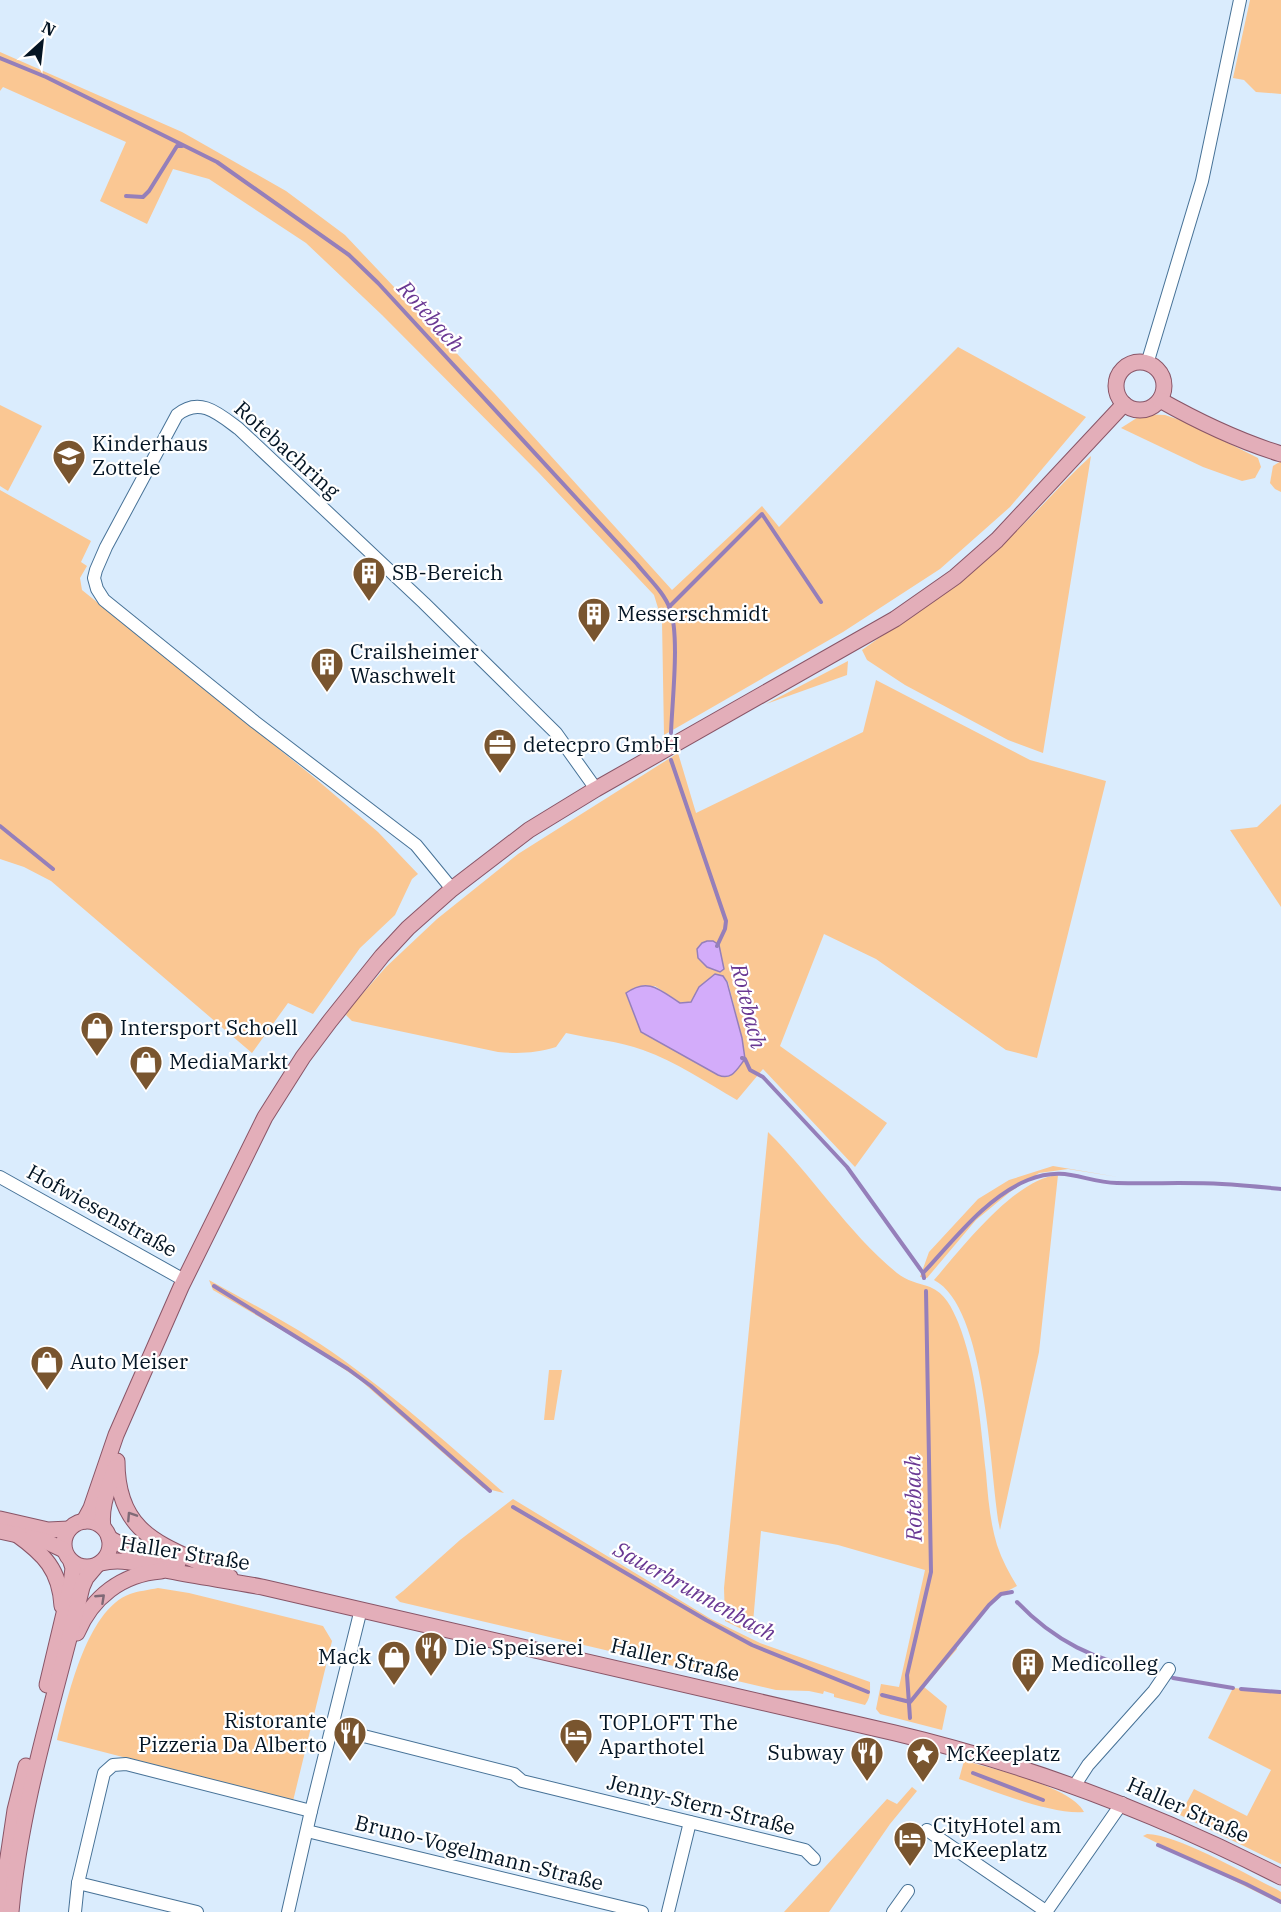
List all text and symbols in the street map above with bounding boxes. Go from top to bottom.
north arrow [12,12,72,72]
text: N [39,17,59,40]
water label: Rotebach [391,273,471,358]
street label: Rotebachring [229,394,347,505]
place label: Kinderhaus Zottele [92,429,208,481]
school or university icon: Kinderhaus Zottele [51,438,87,485]
building icon: SB-Bereich [351,555,387,602]
place label: SB-Bereich [392,558,503,586]
building icon: Messerschmidt [576,596,612,643]
place label: Messerschmidt [617,599,769,627]
place label: Crailsheimer Waschwelt [350,637,479,689]
building icon: Crailsheimer Waschwelt [309,646,345,693]
office icon: detecpro GmbH [482,727,518,774]
place label: detecpro GmbH [523,730,680,758]
water label: Rotebach [725,959,774,1051]
shop icon: Intersport Schoell [79,1010,115,1057]
place label: Intersport Schoell [120,1013,298,1041]
shop icon: MediaMarkt [128,1044,164,1091]
place label: MediaMarkt [169,1047,288,1075]
street label: Hofwiesenstraße [22,1157,183,1263]
shop icon: Auto Meiser [29,1344,65,1391]
place label: Auto Meiser [70,1347,189,1375]
water label: Rotebach [897,1454,928,1543]
one-way arrow [128,1511,139,1522]
street label: Haller Straße [118,1528,252,1576]
water label: Sauerbrunnenbach [608,1533,782,1647]
one-way arrow [94,1594,104,1605]
restaurant icon: Die Speiserei [413,1630,449,1677]
street label: Haller Straße [608,1631,742,1687]
place label: Die Speiserei [454,1633,583,1661]
shop icon: Mack [376,1639,412,1686]
place label: Mack [318,1642,372,1670]
building icon: Medicolleg [1010,1646,1046,1693]
place label: Medicolleg [1051,1649,1158,1677]
place label: Ristorante Pizzeria Da Alberto [138,1706,327,1758]
place label: TOPLOFT The Aparthotel [599,1708,738,1760]
restaurant icon: Ristorante Pizzeria Da Alberto [332,1715,368,1762]
hotel icon: TOPLOFT The Aparthotel [558,1717,594,1764]
restaurant icon: Subway [849,1735,885,1782]
place icon: McKeeplatz [905,1736,941,1783]
place label: Subway [768,1738,845,1766]
place label: McKeeplatz [946,1739,1061,1767]
street label: Jenny-Stern-Straße [604,1767,798,1841]
street label: Haller Straße [1123,1770,1254,1849]
street label: Bruno-Vogelmann-Straße [352,1808,606,1896]
place label: CityHotel am McKeeplatz [933,1811,1062,1863]
hotel icon: CityHotel am McKeeplatz [892,1820,928,1867]

